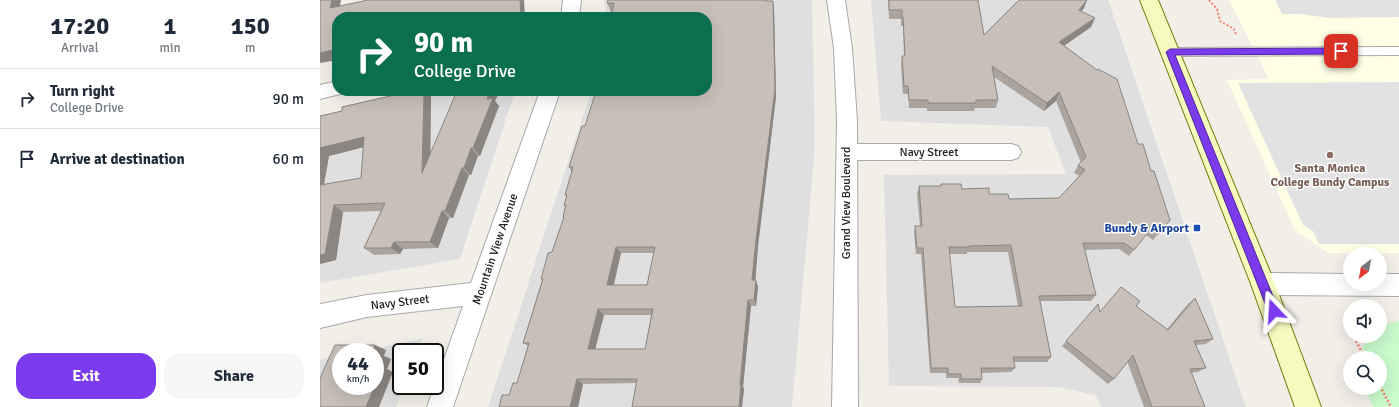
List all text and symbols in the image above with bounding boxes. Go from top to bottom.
text: 17:20 [50,11,109,41]
text: 1 [164,11,176,41]
text: 150 [231,11,270,41]
text: 90 m [414,26,473,60]
icon: right [348,28,400,80]
pin [1324,34,1358,68]
text: Arrival [61,40,98,56]
text: min [160,40,181,56]
text: m [245,40,255,56]
icon: arrive [1330,40,1352,62]
text: College Drive [414,60,516,82]
text: Turn right [50,82,115,100]
icon: right [16,88,38,110]
text: 90 m [273,90,304,108]
text: College Drive [50,100,124,116]
street label: Navy Street [899,145,959,160]
street label: Grand View Boulevard [839,147,854,259]
icon: arrive [16,148,38,170]
text: Arrive at destination [50,150,185,168]
text: 60 m [273,150,304,168]
marker: Santa Monica College Bundy Campus [1325,150,1335,160]
place label: Santa Monica College Bundy Campus [1271,161,1390,190]
street label: Mountain View Avenue [469,192,522,307]
place label: Bundy & Airport [1104,221,1190,236]
marker: Bundy & Airport [1192,223,1202,233]
north arrow [1343,247,1387,291]
map controls [1343,247,1387,395]
position arrow [1253,290,1295,332]
street label: Navy Street [370,291,430,314]
button: sound [1343,299,1387,343]
speed limit sign: 50 [392,343,444,395]
text: 44 [347,351,369,376]
button: search [1343,351,1387,395]
button: Exit [16,353,156,399]
button: Share [164,353,304,399]
text: km/h [347,373,369,385]

